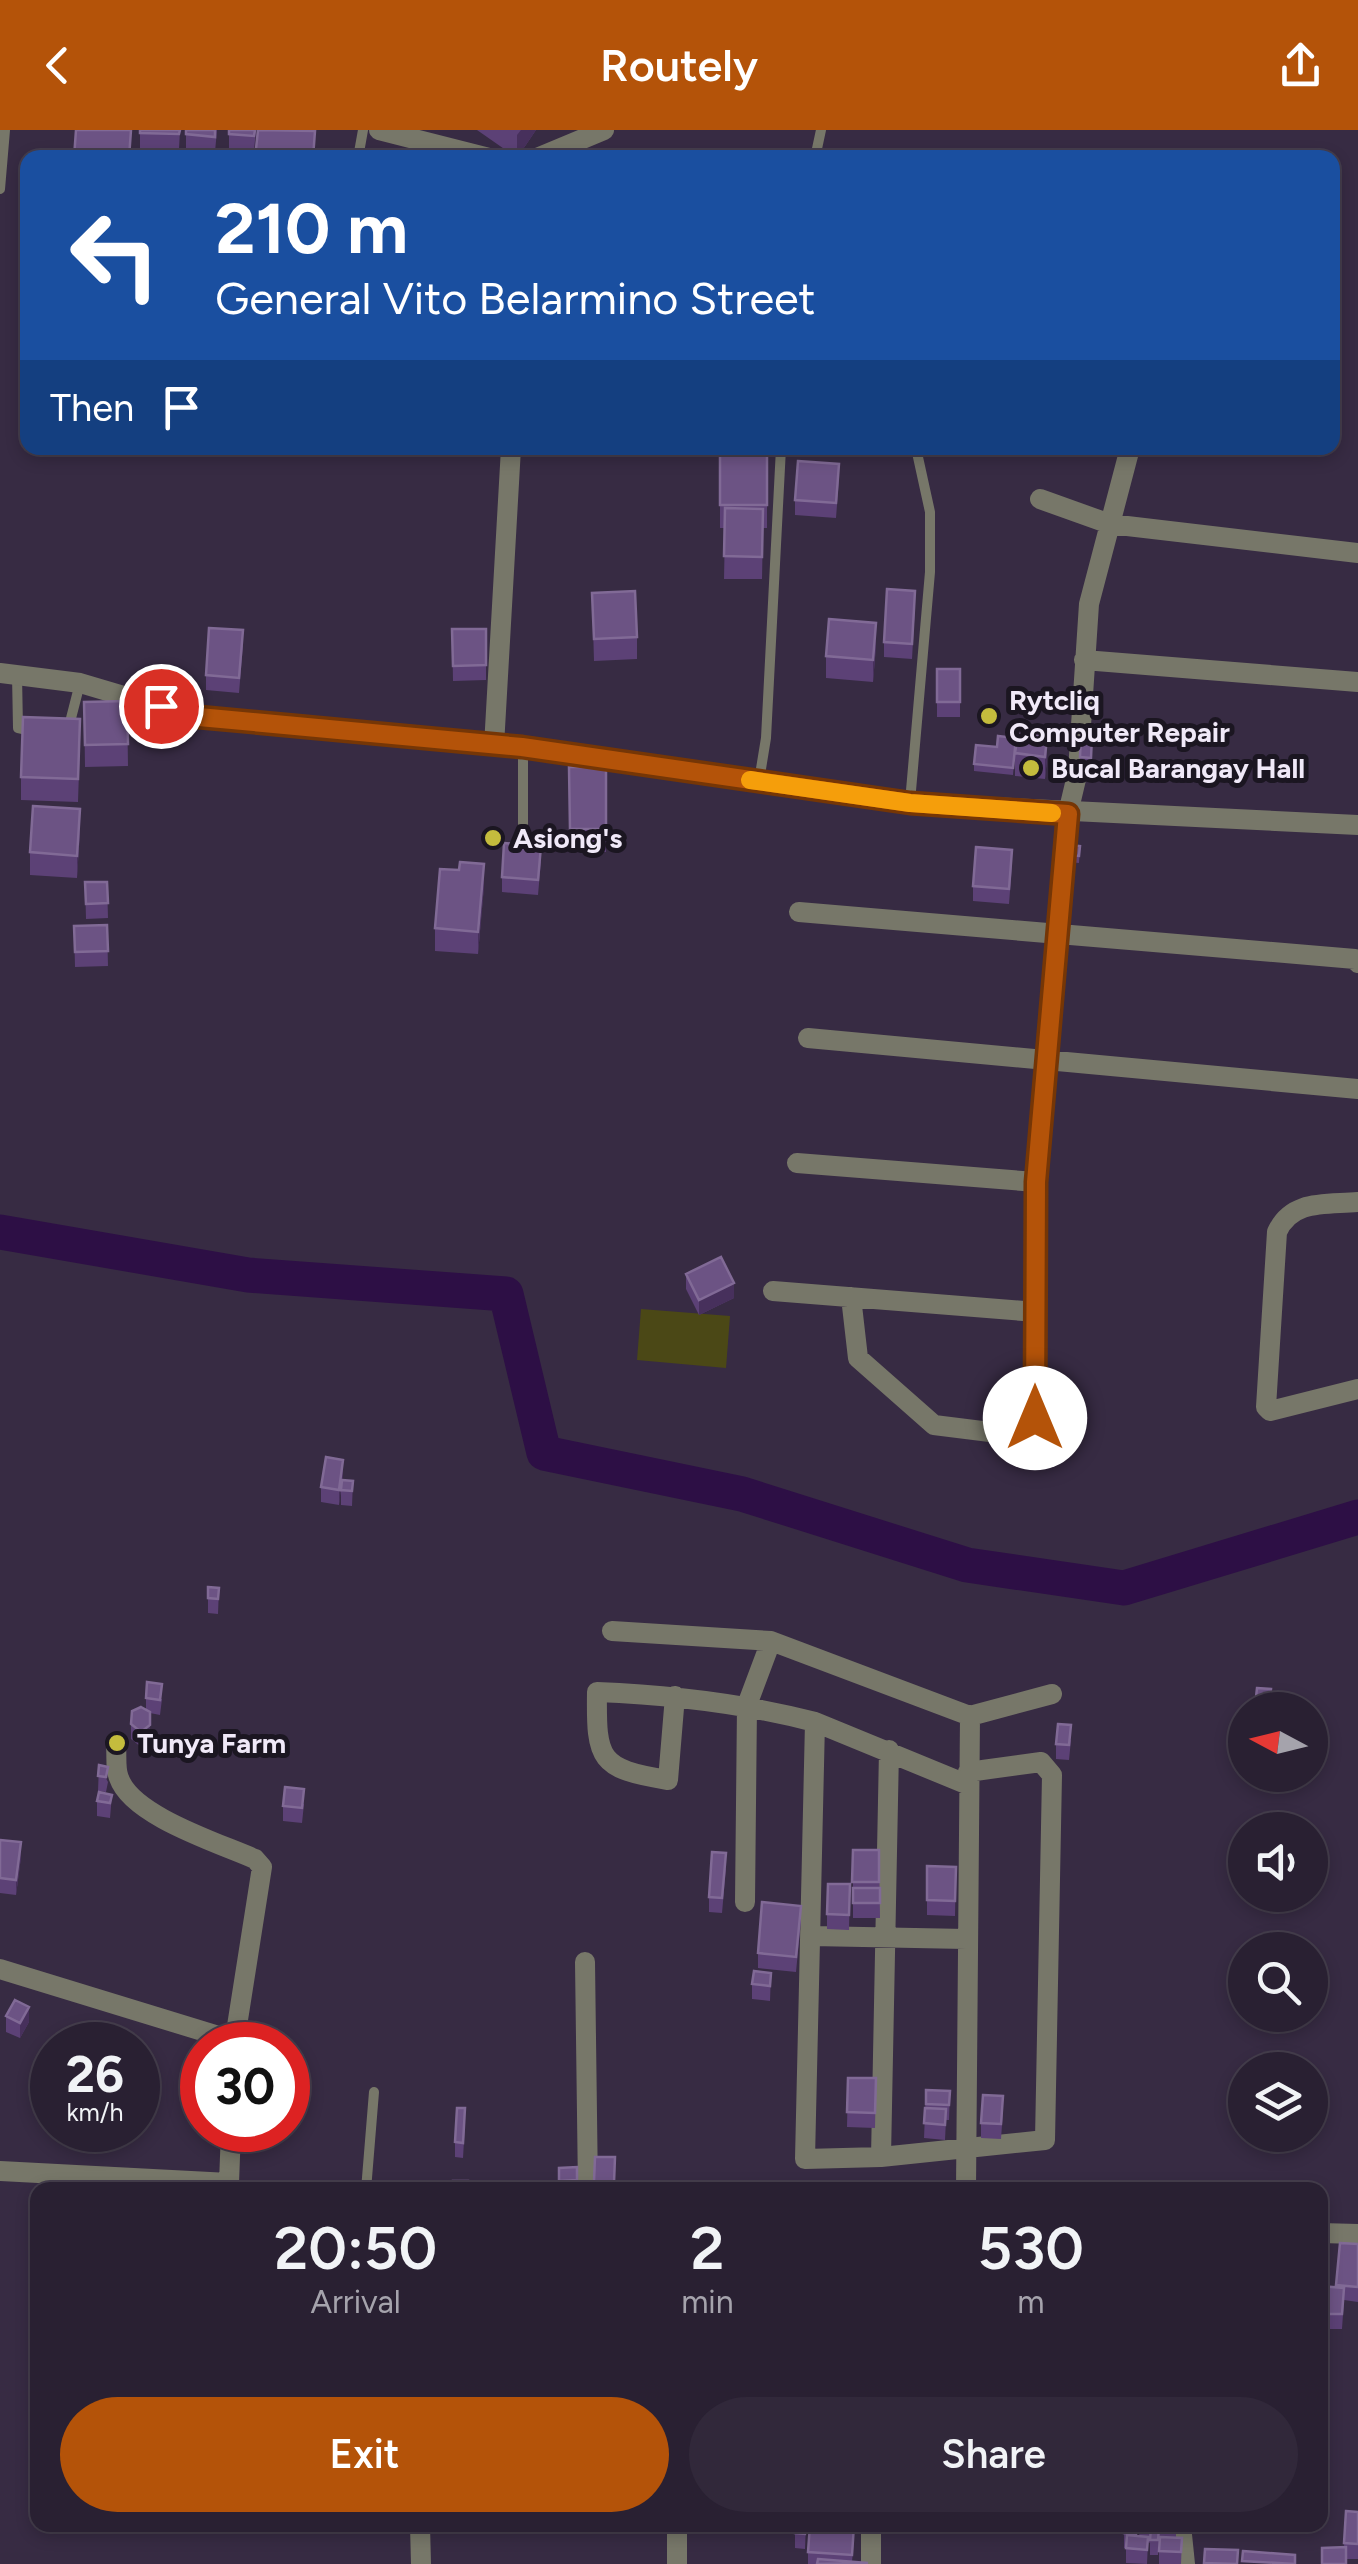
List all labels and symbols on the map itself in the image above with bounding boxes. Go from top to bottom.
pin [119,664,204,749]
place label: Rytcliq Computer Repair [1009,683,1230,749]
marker: Rytcliq Computer Repair [978,705,1000,727]
place label: Bucal Barangay Hall [1051,751,1305,785]
marker: Bucal Barangay Hall [1020,757,1042,779]
place label: Asiong's [513,821,622,855]
marker: Asiong's [482,827,504,849]
position arrow [983,1366,1087,1470]
north arrow [1228,1692,1328,1792]
place label: Tunya Farm [137,1726,286,1760]
marker: Tunya Farm [106,1732,128,1754]
speed limit sign: 30 [180,2022,310,2152]

